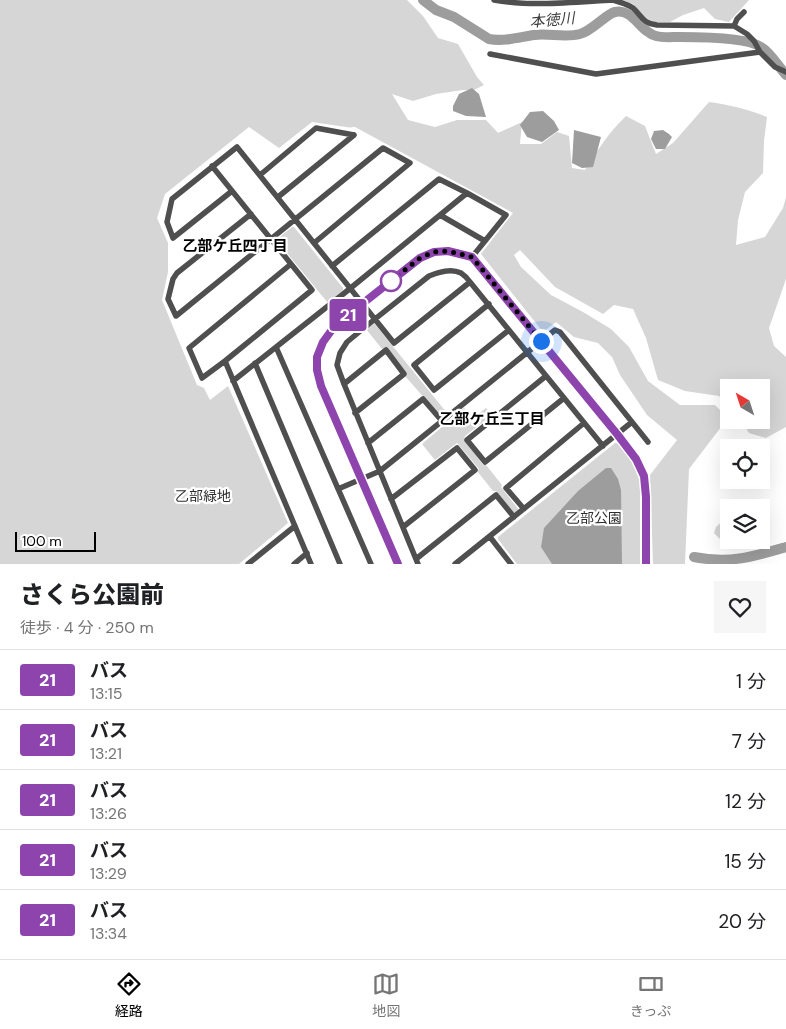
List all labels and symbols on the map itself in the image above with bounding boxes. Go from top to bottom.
water label: 本徳川 [529,8,577,32]
district label: 乙部ケ丘四丁目 [182,236,288,256]
unlabelled marker [380,270,402,292]
line badge: 21 [326,299,370,331]
your location [529,329,554,354]
north arrow [720,379,770,429]
district label: 乙部ケ丘三丁目 [439,409,545,429]
park label: 乙部緑地 [175,487,231,505]
park label: 乙部公園 [566,509,622,527]
scale bar [15,529,96,552]

